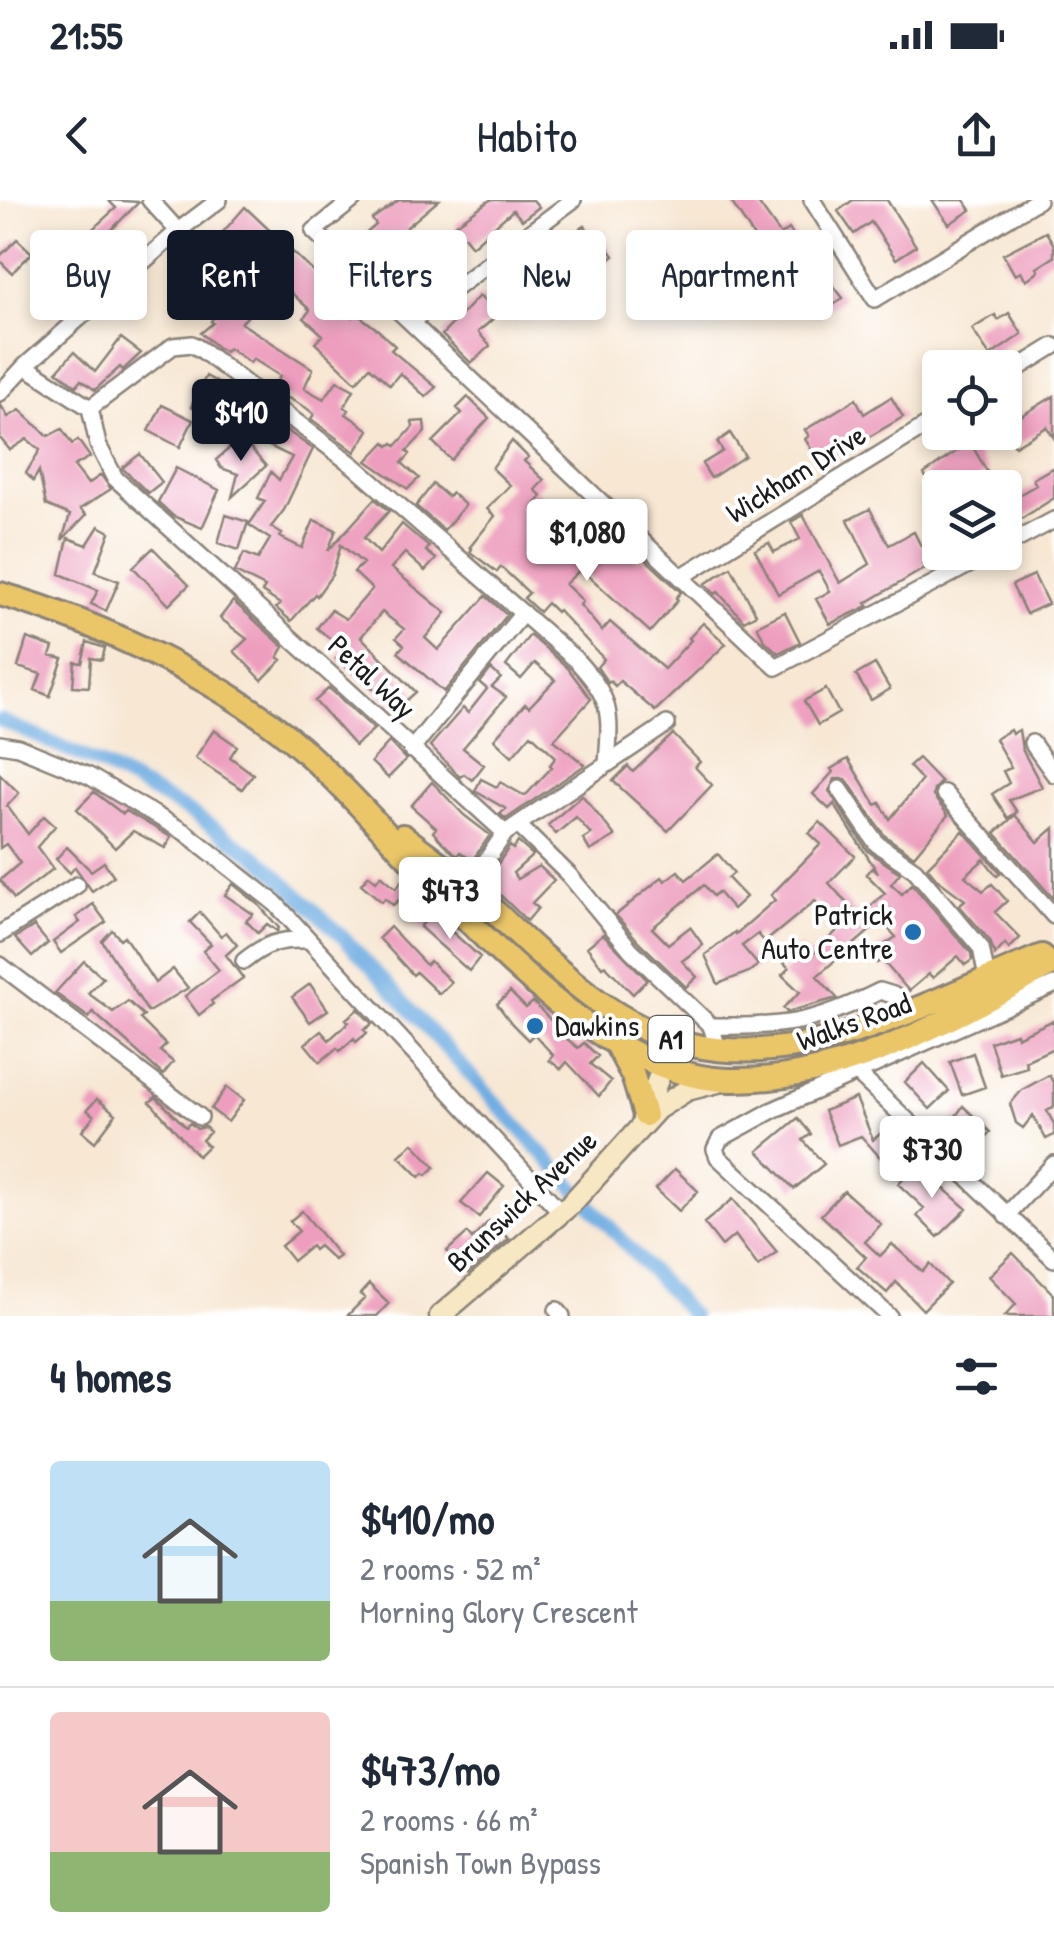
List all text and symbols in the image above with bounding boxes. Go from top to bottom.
text: 21:55 [50,9,123,61]
text: Habito [477,105,577,166]
icon: back [50,108,105,163]
icon: share [949,108,1004,163]
chip: Buy [30,230,147,320]
chip: Rent [167,230,294,320]
chip: Filters [314,230,467,320]
chip: New [487,230,606,320]
chip: Apartment [626,230,833,320]
map controls [922,350,1022,570]
button: locate [922,350,1022,450]
pin: $410 [182,379,300,464]
text: $410 [214,390,268,433]
street label: Wickham Drive [718,414,873,532]
button: layers [922,470,1022,570]
pin: $1,080 [506,499,668,584]
text: $1,080 [549,510,625,553]
street label: Petal Way [320,625,425,727]
pin: $473 [391,857,509,942]
text: $473 [421,868,479,911]
place label: Patrick Auto Centre [761,894,893,968]
marker: Patrick Auto Centre [902,921,924,943]
street label: Walks Road [791,982,916,1060]
place label: Dawkins [555,1005,639,1045]
marker: Dawkins [524,1015,546,1037]
road number: A1 [648,1016,694,1062]
pin: $730 [873,1116,991,1201]
street label: Brunswick Avenue [438,1120,605,1280]
text: $730 [902,1127,962,1170]
text: 4 homes [50,1348,171,1405]
icon: filters [949,1349,1004,1404]
text: $410/mo [360,1490,494,1547]
icon: home [130,1501,250,1621]
text: 2 rooms · 52 m² [360,1547,541,1590]
text: Morning Glory Crescent [360,1590,637,1633]
text: $473/mo [360,1741,500,1798]
icon: home [130,1752,250,1872]
text: 2 rooms · 66 m² [360,1798,538,1841]
text: Spanish Town Bypass [360,1841,601,1884]

